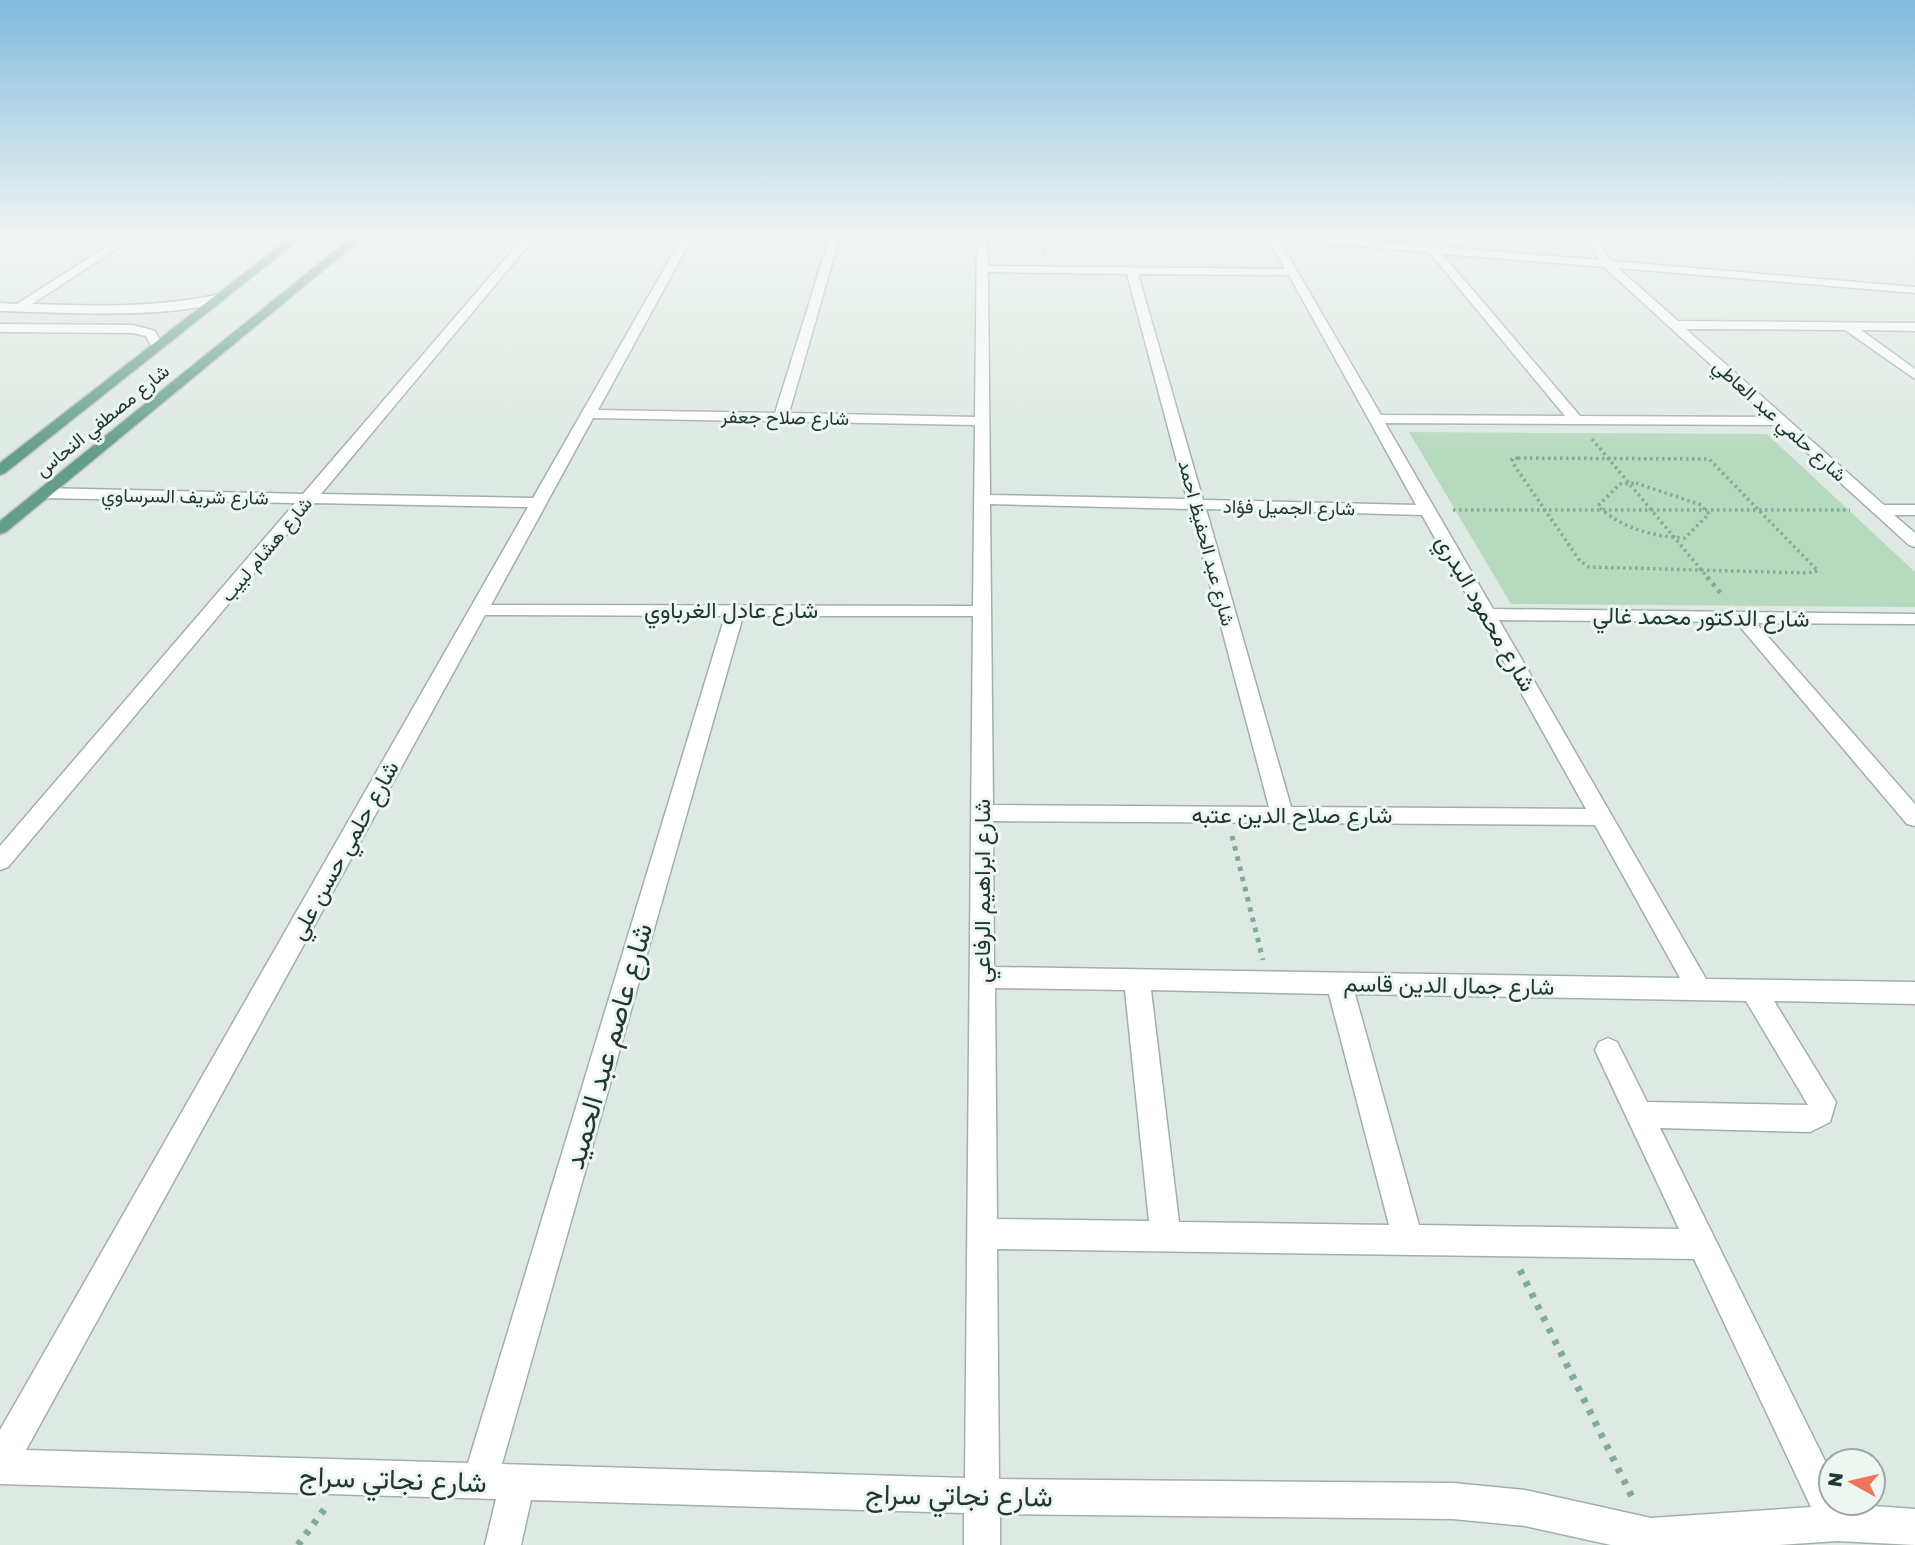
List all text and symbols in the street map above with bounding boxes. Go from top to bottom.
street label: شارع حلمي عبد العاطي [1705,354,1852,489]
street label: شارع مصطفي النحاس [30,359,176,484]
street label: شارع صلاح جعفر [720,404,849,431]
street label: شارع عبد الحفيظ احمد [1172,457,1241,629]
street label: شارع شريف السرساوي [101,483,269,513]
street label: شارع هشام لبيب [215,492,318,607]
street label: شارع الجميل فؤاد [1223,494,1355,521]
street label: شارع محمود البدري [1425,529,1543,699]
street label: شارع عادل الغرباوي [644,595,818,629]
street label: شارع الدكتور محمد غالي [1592,600,1810,638]
street label: شارع حلمي حسن علي [282,755,409,947]
street label: شارع ابراهيم الرفاعي [967,799,1001,983]
street label: شارع صلاح الدين عتبه [1192,800,1392,831]
street label: شارع عاصم عبد الحميد [557,919,661,1173]
street label: شارع جمال الدين قاسم [1343,968,1555,1003]
north arrow [1817,1447,1887,1517]
street label: شارع نجاتي سراج [298,1459,487,1505]
text: N [1822,1471,1847,1488]
street label: شارع نجاتي سراج [865,1476,1053,1520]

